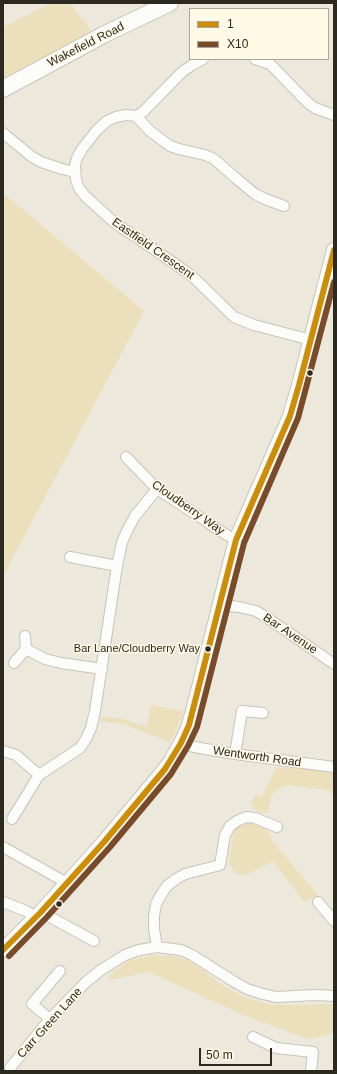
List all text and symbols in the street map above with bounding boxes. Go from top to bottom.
legend [189,8,329,60]
text: 1 [227,17,234,31]
street label: Wakefield Road [45,19,127,71]
text: X10 [227,37,248,51]
street label: Eastfield Crescent [109,215,197,283]
unlabelled marker [305,368,315,378]
street label: Cloudberry Way [149,478,227,538]
street label: Bar Avenue [260,611,320,657]
place label: Bar Lane/Cloudberry Way [74,642,200,656]
marker: Bar Lane/Cloudberry Way [203,644,213,654]
street label: Wentworth Road [212,744,302,770]
unlabelled marker [54,899,64,909]
street label: Carr Green Lane [15,985,85,1061]
scale bar [201,1040,274,1066]
text: 50 m [206,1048,233,1062]

